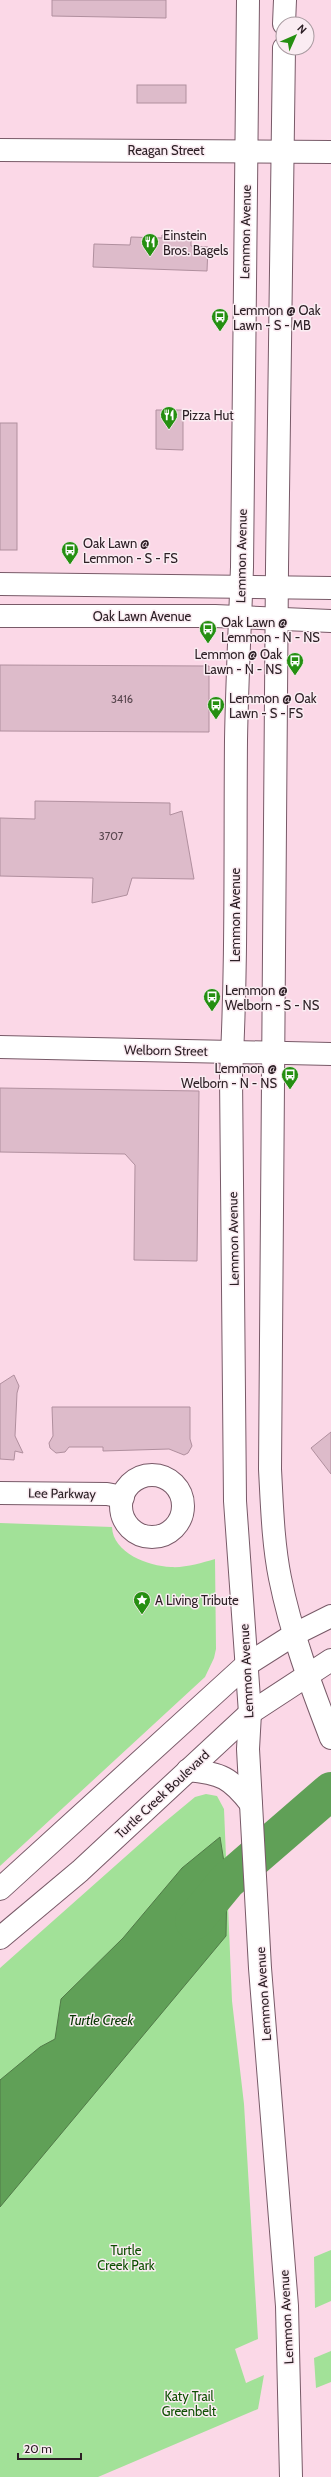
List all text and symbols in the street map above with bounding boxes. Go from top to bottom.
north arrow [275,16,315,56]
text: N [294,21,310,37]
street label: Reagan Street [128,142,205,158]
street label: Lemmon Avenue [236,184,254,279]
place label: Einstein Bros. Bagels [163,227,229,258]
restaurant icon: Einstein Bros. Bagels [140,232,160,257]
place label: Lemmon @ Oak Lawn - S - MB [233,302,321,333]
bus stop icon: Lemmon @ Oak Lawn - S - MB [210,307,230,332]
restaurant icon: Pizza Hut [159,405,179,430]
place label: Pizza Hut [182,407,234,423]
street label: Lemmon Avenue [232,508,250,603]
place label: Oak Lawn @ Lemmon - S - FS [83,535,178,566]
bus stop icon: Oak Lawn @ Lemmon - S - FS [60,540,80,565]
street label: Oak Lawn Avenue [93,608,191,624]
place label: Oak Lawn @ Lemmon - N - NS [221,614,320,645]
bus stop icon: Oak Lawn @ Lemmon - N - NS [198,619,218,644]
place label: Lemmon @ Oak Lawn - N - NS [194,646,282,677]
bus stop icon: Lemmon @ Oak Lawn - N - NS [285,651,305,676]
place label: Lemmon @ Oak Lawn - S - FS [229,690,317,721]
house number: 3416 [111,692,133,706]
bus stop icon: Lemmon @ Oak Lawn - S - FS [206,695,226,720]
house number: 3707 [99,829,124,843]
street label: Lemmon Avenue [227,867,243,962]
place label: Lemmon @ Welborn - S - NS [225,982,320,1013]
bus stop icon: Lemmon @ Welborn - S - NS [202,987,222,1012]
street label: Welborn Street [124,1041,209,1059]
place label: Lemmon @ Welborn - N - NS [181,1060,277,1091]
bus stop icon: Lemmon @ Welborn - N - NS [280,1065,300,1090]
street label: Lemmon Avenue [224,1191,242,1286]
street label: Lee Parkway [28,1484,97,1502]
place icon: A Living Tribute [132,1590,152,1615]
place label: A Living Tribute [155,1592,239,1608]
street label: Lemmon Avenue [236,1623,256,1719]
street label: Turtle Creek Boulevard [112,1746,212,1842]
street label: Lemmon Avenue [252,1946,274,2042]
water label: Turtle Creek [68,2011,135,2029]
park label: Turtle Creek Park [97,2242,155,2273]
street label: Lemmon Avenue [276,2269,296,2365]
park label: Katy Trail Greenbelt [162,2388,217,2419]
scale bar [18,2435,81,2461]
text: 20 m [24,2441,52,2456]

